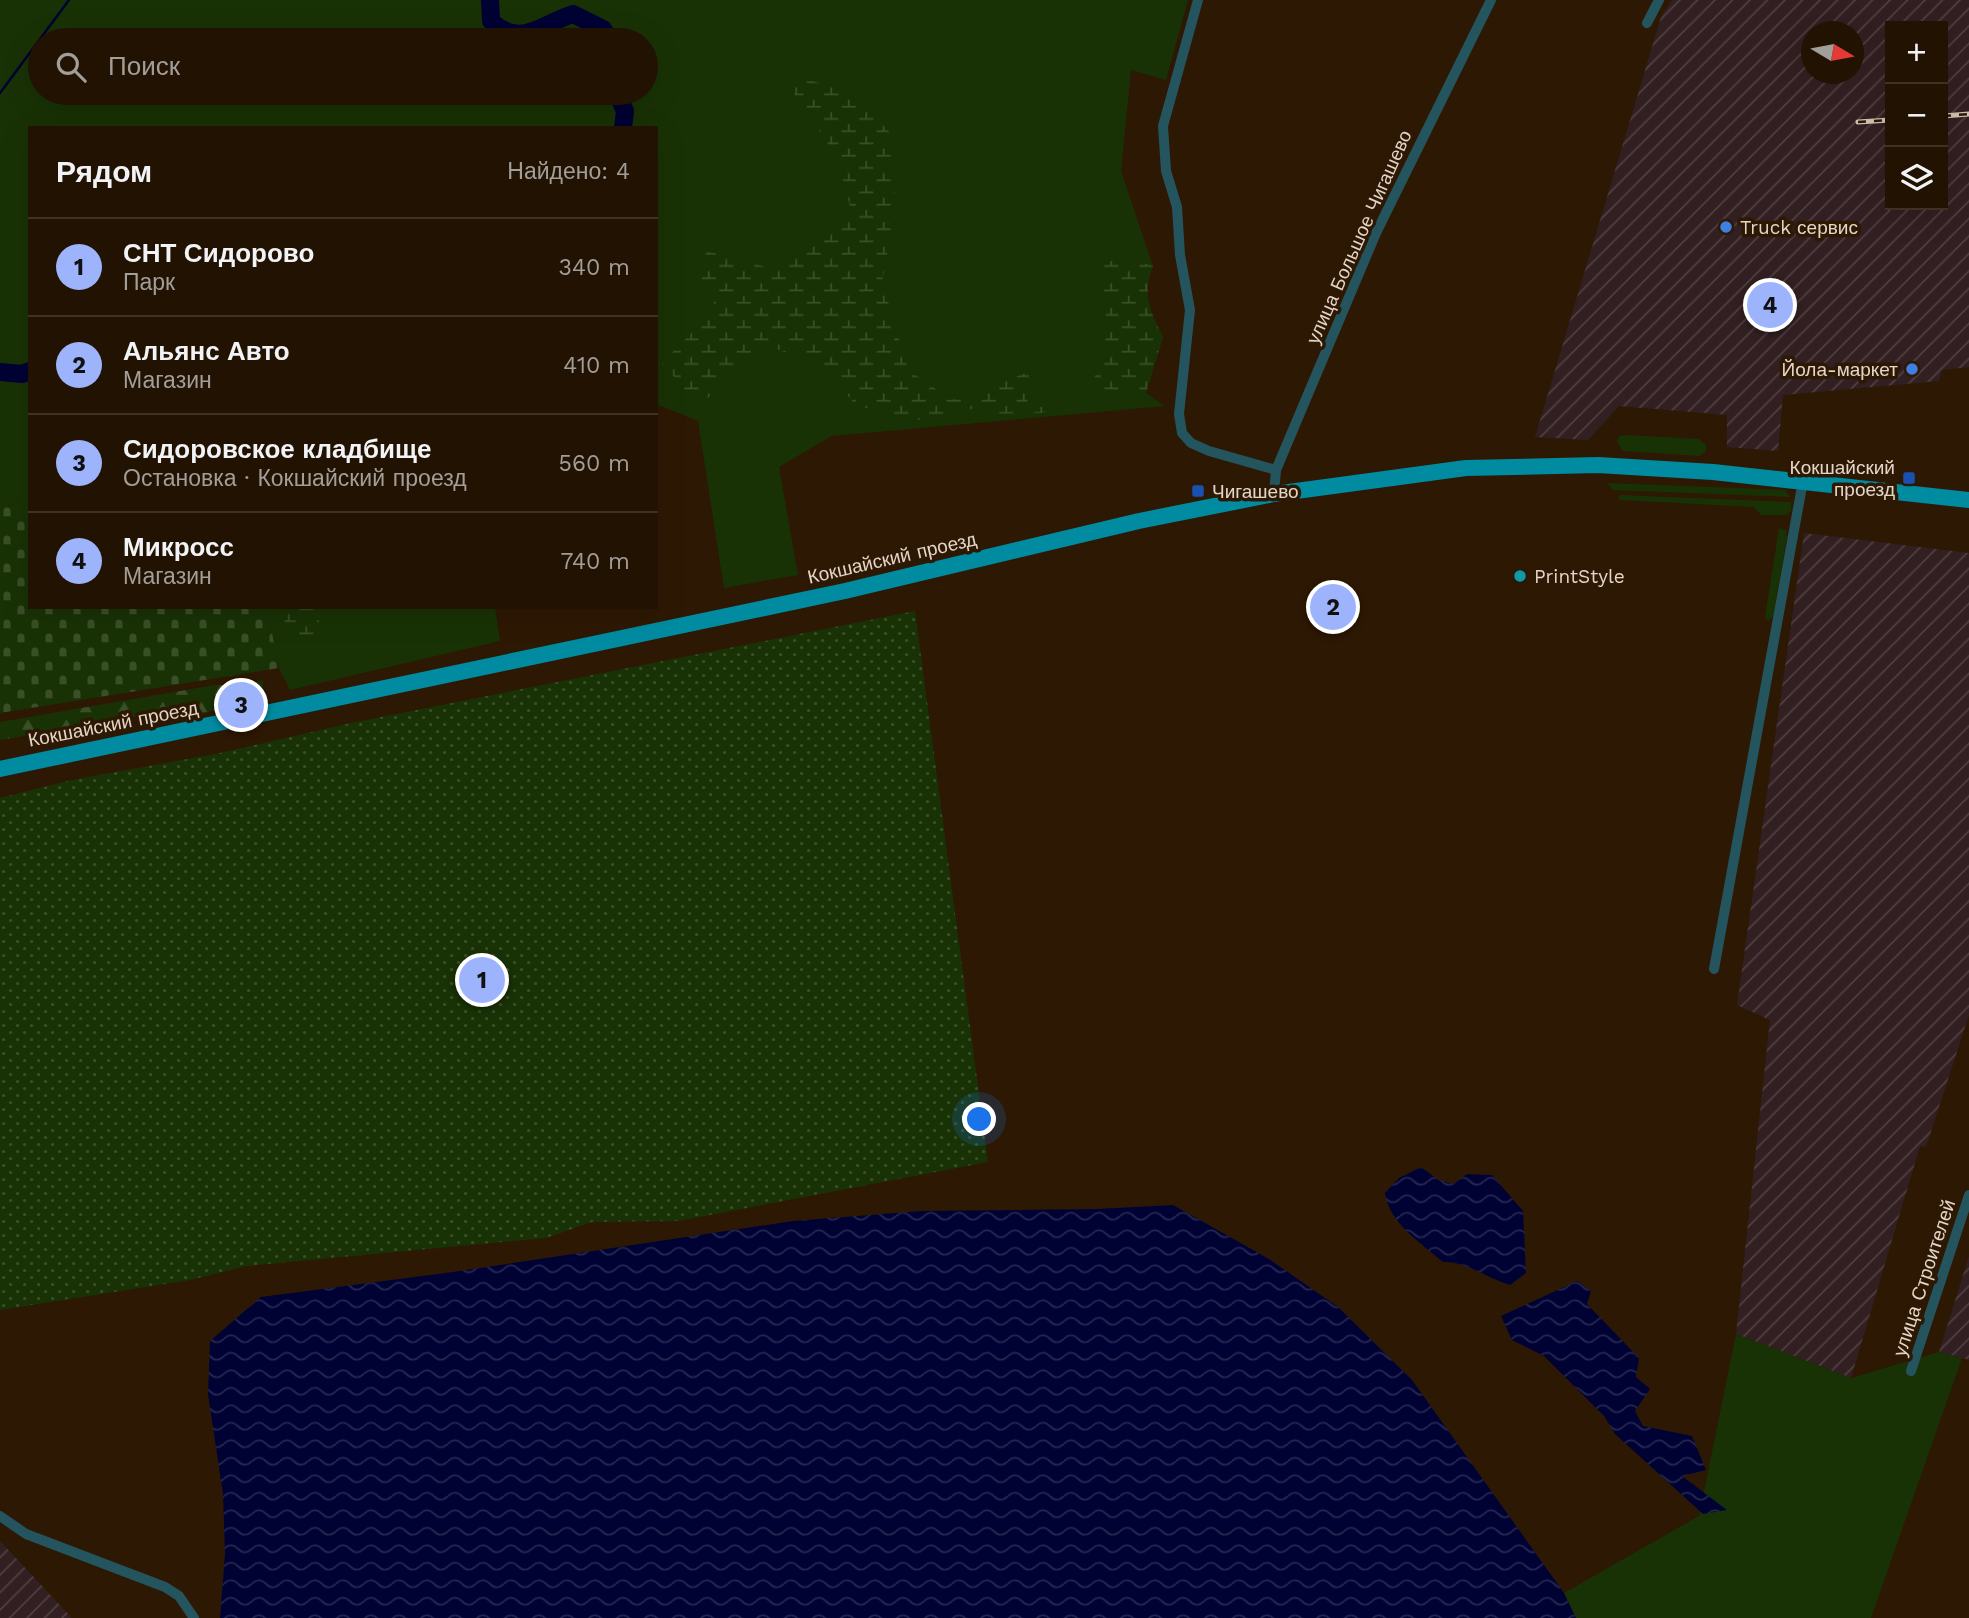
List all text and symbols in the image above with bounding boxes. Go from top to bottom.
north arrow [1801,21,1864,84]
map controls [1885,21,1948,210]
button: + [1885,21,1948,84]
search box [28,28,658,105]
icon: search [52,48,90,86]
text: Поиск [108,51,180,81]
button: − [1885,84,1948,147]
street label: улица Большое Чигашево [1301,126,1417,348]
button: layers [1885,147,1948,210]
text: Рядом [56,154,152,189]
text: Найдено: 4 [507,158,630,185]
place label: Truck сервис [1740,216,1858,239]
marker: Truck сервис [1718,219,1734,235]
text: СНТ Сидорово [123,238,314,268]
text: 1 [74,254,84,281]
text: 340 m [558,254,630,281]
text: Парк [123,269,175,296]
pin: 4 [1747,279,1793,331]
text: Альянс Авто [123,336,290,366]
text: 2 [72,352,86,379]
text: 410 m [563,352,630,379]
place label: Йола-маркет [1781,358,1898,381]
marker: Йола-маркет [1904,361,1920,377]
text: Магазин [123,367,212,394]
text: Сидоровское кладбище [123,434,431,464]
text: 3 [72,450,86,477]
text: 560 m [559,450,630,477]
place label: Кокшайский проезд [1790,456,1895,501]
text: Остановка · Кокшайский проезд [123,465,467,492]
marker: Кокшайский проезд [1901,470,1917,486]
place label: Чигашево [1212,480,1299,503]
marker: Чигашево [1190,483,1206,499]
street label: Кокшайский проезд [805,527,979,589]
text: Микросс [123,532,234,562]
text: 4 [72,548,86,575]
text: 740 m [561,548,630,575]
text: Магазин [123,563,212,590]
place label: PrintStyle [1534,565,1625,588]
marker: PrintStyle [1512,568,1528,584]
pin: 2 [1310,581,1356,633]
pin: 3 [218,679,264,731]
street label: Кокшайский проезд [26,696,200,752]
pin: 1 [459,954,505,1006]
your location [962,1102,996,1136]
street label: улица Строителей [1888,1197,1960,1359]

